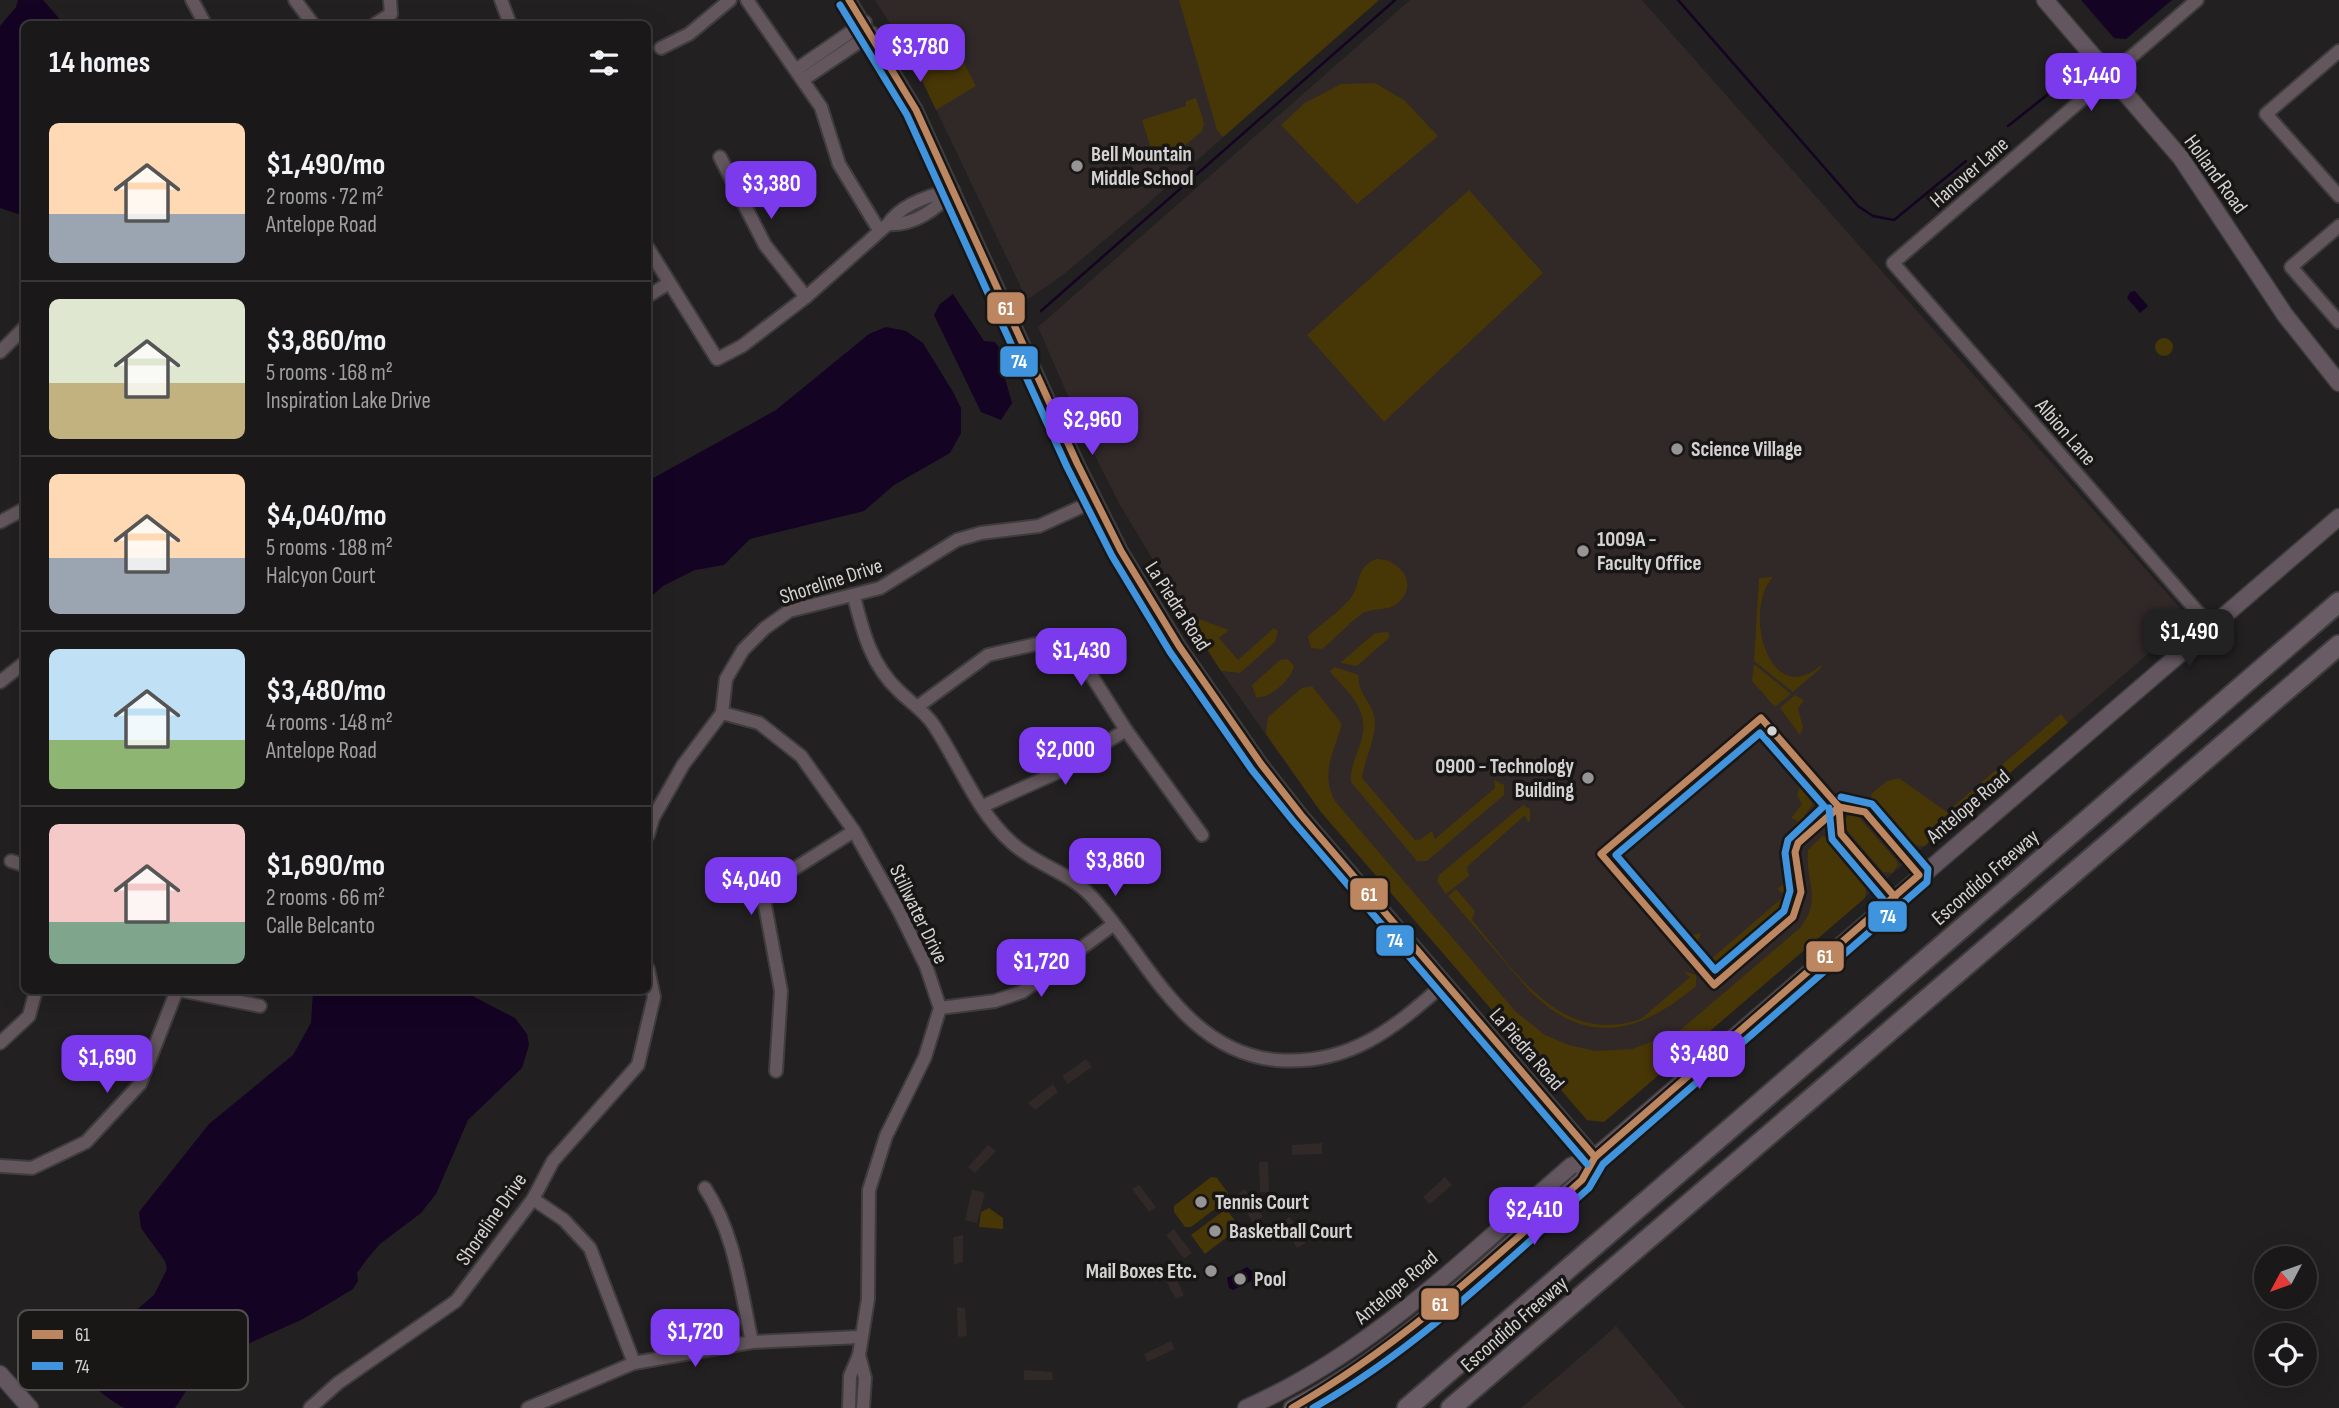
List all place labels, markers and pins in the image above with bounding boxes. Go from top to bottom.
pin: $3,780 [863,24,977,84]
pin: $1,440 [2034,54,2148,113]
place label: Bell Mountain Middle School [1091,142,1194,191]
marker: Bell Mountain Middle School [1069,158,1085,174]
pin: $3,380 [714,162,828,221]
pin: $2,960 [1035,398,1149,457]
place label: Science Village [1691,437,1802,462]
marker: Science Village [1669,441,1685,457]
place label: 1009A - Faculty Office [1597,527,1701,576]
marker: 1009A - Faculty Office [1575,543,1591,559]
pin: $1,490 [2132,610,2246,669]
pin: $1,430 [1024,628,1138,688]
unlabelled marker [1765,724,1779,738]
pin: $2,000 [1008,728,1122,787]
place label: 0900 - Technology Building [1435,754,1574,803]
marker: 0900 - Technology Building [1580,770,1596,786]
pin: $3,860 [1058,838,1172,898]
pin: $4,040 [694,858,808,917]
pin: $1,720 [984,940,1098,999]
pin: $3,480 [1642,1032,1756,1091]
pin: $1,690 [50,1036,164,1095]
pin: $2,410 [1477,1188,1591,1247]
place label: Tennis Court [1215,1190,1309,1215]
marker: Tennis Court [1193,1194,1209,1210]
place label: Basketball Court [1229,1219,1352,1244]
marker: Basketball Court [1207,1223,1223,1239]
place label: Mail Boxes Etc. [1086,1259,1197,1284]
marker: Mail Boxes Etc. [1203,1263,1219,1279]
place label: Pool [1254,1267,1286,1292]
marker: Pool [1232,1271,1248,1287]
pin: $1,720 [638,1310,752,1369]

